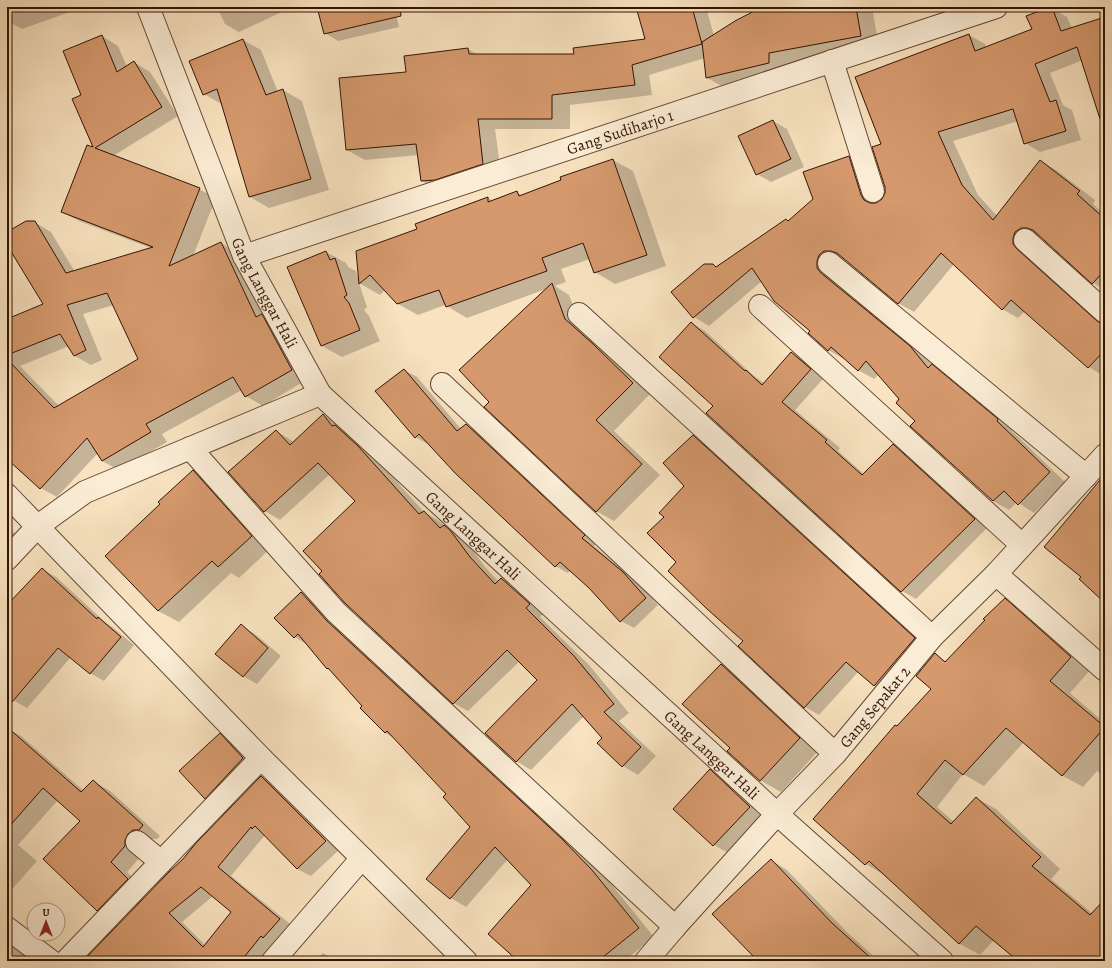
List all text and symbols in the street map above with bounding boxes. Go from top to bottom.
street label: Gang Sudiharjo 1 [564,104,677,160]
street label: Gang Langgar Hali [226,235,303,352]
street label: Gang Langgar Hali [420,486,525,585]
street label: Gang Sepakat 2 [835,661,916,753]
street label: Gang Langgar Hali [659,706,764,805]
north arrow [26,902,66,942]
text: U [42,905,50,920]

